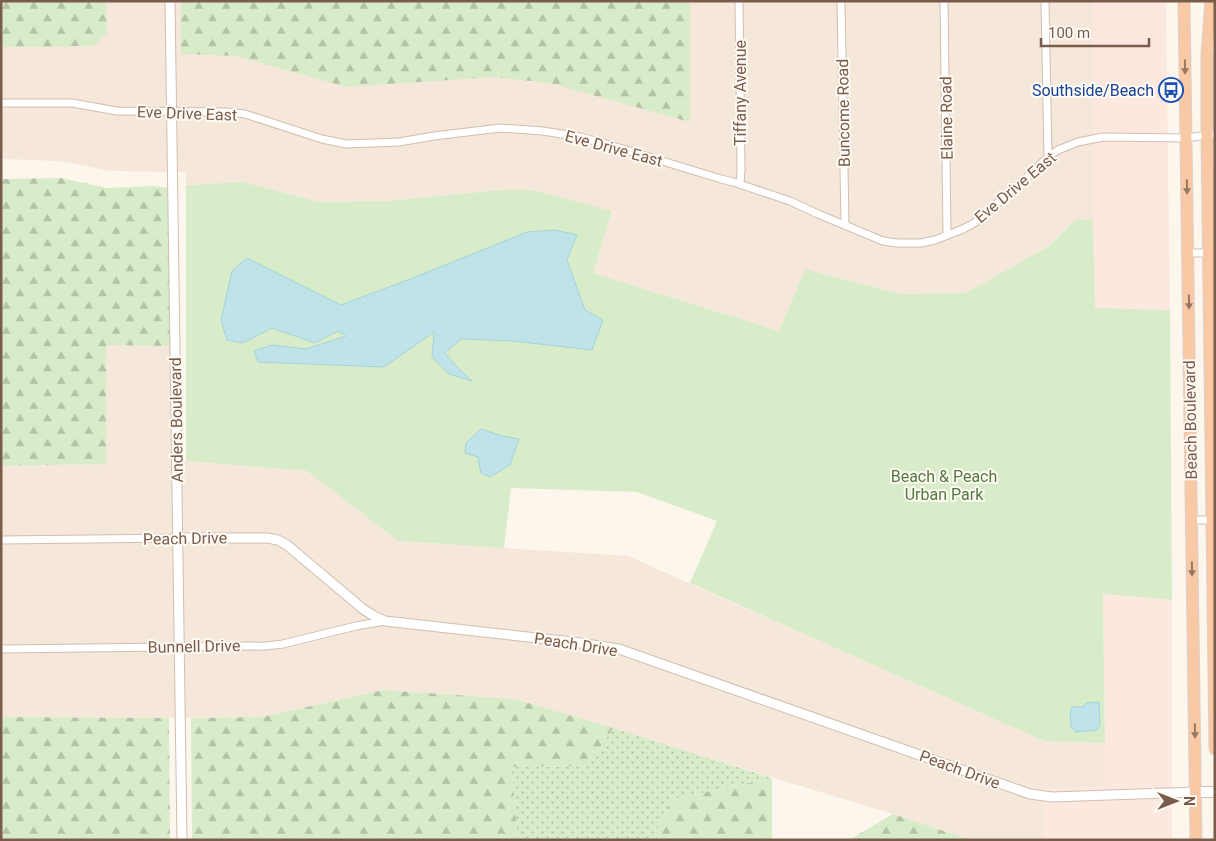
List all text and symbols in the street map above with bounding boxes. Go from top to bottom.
scale bar [1041,15,1148,47]
text: 100 m [1048,24,1090,42]
street label: Tiffany Avenue [731,40,750,146]
street label: Buncome Road [833,59,854,167]
one-way arrow [1181,60,1189,76]
street label: Elaine Road [936,76,957,160]
bus stop icon: Southside/Beach [1158,77,1184,103]
place label: Southside/Beach [1032,81,1154,100]
street label: Eve Drive East [137,102,237,125]
street label: Eve Drive East [563,126,665,171]
street label: Eve Drive East [971,148,1060,227]
one-way arrow [1183,179,1191,195]
one-way arrow [1185,294,1193,310]
street label: Anders Boulevard [166,357,187,483]
street label: Beach Boulevard [1180,360,1201,480]
park label: Beach & Peach Urban Park [891,467,997,504]
street label: Peach Drive [143,528,227,549]
one-way arrow [1188,561,1196,577]
street label: Peach Drive [533,629,619,660]
street label: Bunnell Drive [148,636,240,657]
one-way arrow [1191,723,1199,739]
street label: Peach Drive [917,746,1003,793]
north arrow [1151,776,1201,826]
text: N [1181,796,1197,806]

